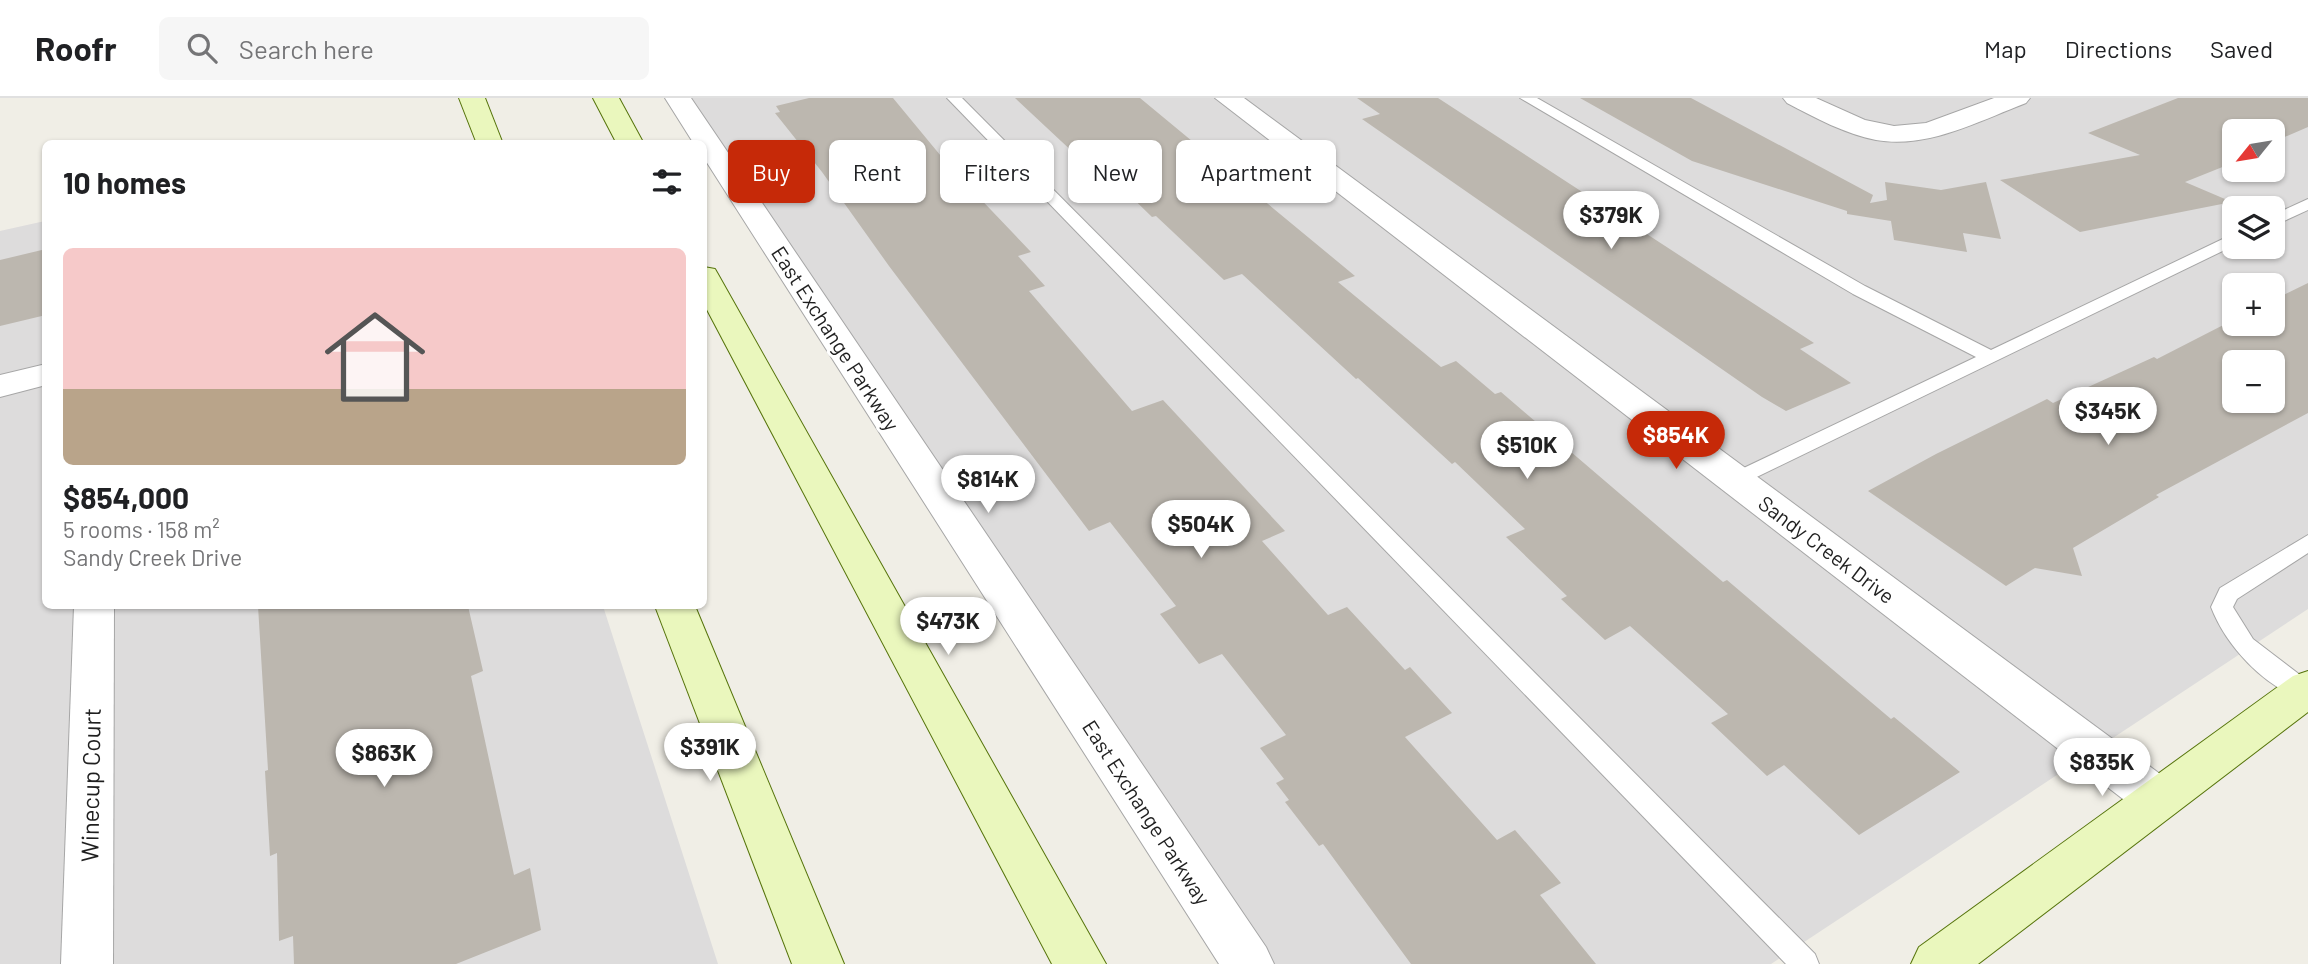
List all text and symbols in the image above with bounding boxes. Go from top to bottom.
search box [159,17,649,80]
text: Roofr [35,28,117,68]
icon: search [183,29,221,67]
text: Search here [239,33,374,64]
text: Map [1984,34,2027,63]
text: Directions [2065,34,2172,63]
text: Saved [2210,34,2273,63]
north arrow [2222,119,2286,182]
map controls [2222,119,2285,413]
chip: Buy [728,140,815,203]
chip: Rent [829,140,926,203]
chip: Filters [940,140,1054,203]
chip: New [1068,140,1162,203]
chip: Apartment [1176,140,1336,203]
icon: filters [648,163,686,201]
text: 10 homes [63,164,186,200]
pin: $379K [1562,192,1660,251]
button: layers [2222,196,2285,259]
text: $379K [1579,200,1643,228]
street label: East Exchange Parkway [767,241,905,435]
button: + [2222,273,2285,336]
icon: home [312,294,438,420]
button: − [2222,350,2285,413]
pin: $345K [2059,388,2157,447]
text: $345K [2075,396,2141,424]
pin: $854K [1627,412,1725,471]
text: $854K [1643,420,1709,448]
pin: $510K [1478,422,1576,481]
text: $510K [1497,430,1557,458]
pin: $814K [939,456,1037,515]
text: $814K [957,464,1019,492]
text: $854,000 [63,479,189,515]
street label: Sandy Creek Drive [1754,490,1900,608]
pin: $504K [1152,500,1250,560]
text: $504K [1168,509,1234,537]
text: 5 rooms · 158 m² [63,515,220,543]
text: Sandy Creek Drive [63,543,242,571]
pin: $473K [899,598,997,657]
text: $473K [916,606,980,634]
street label: Winecup Court [74,708,106,862]
street label: East Exchange Parkway [1078,715,1216,909]
pin: $391K [661,724,759,783]
pin: $863K [335,730,433,789]
text: $391K [680,732,740,760]
text: $863K [352,738,416,766]
pin: $835K [2053,738,2151,798]
text: $835K [2070,747,2134,775]

